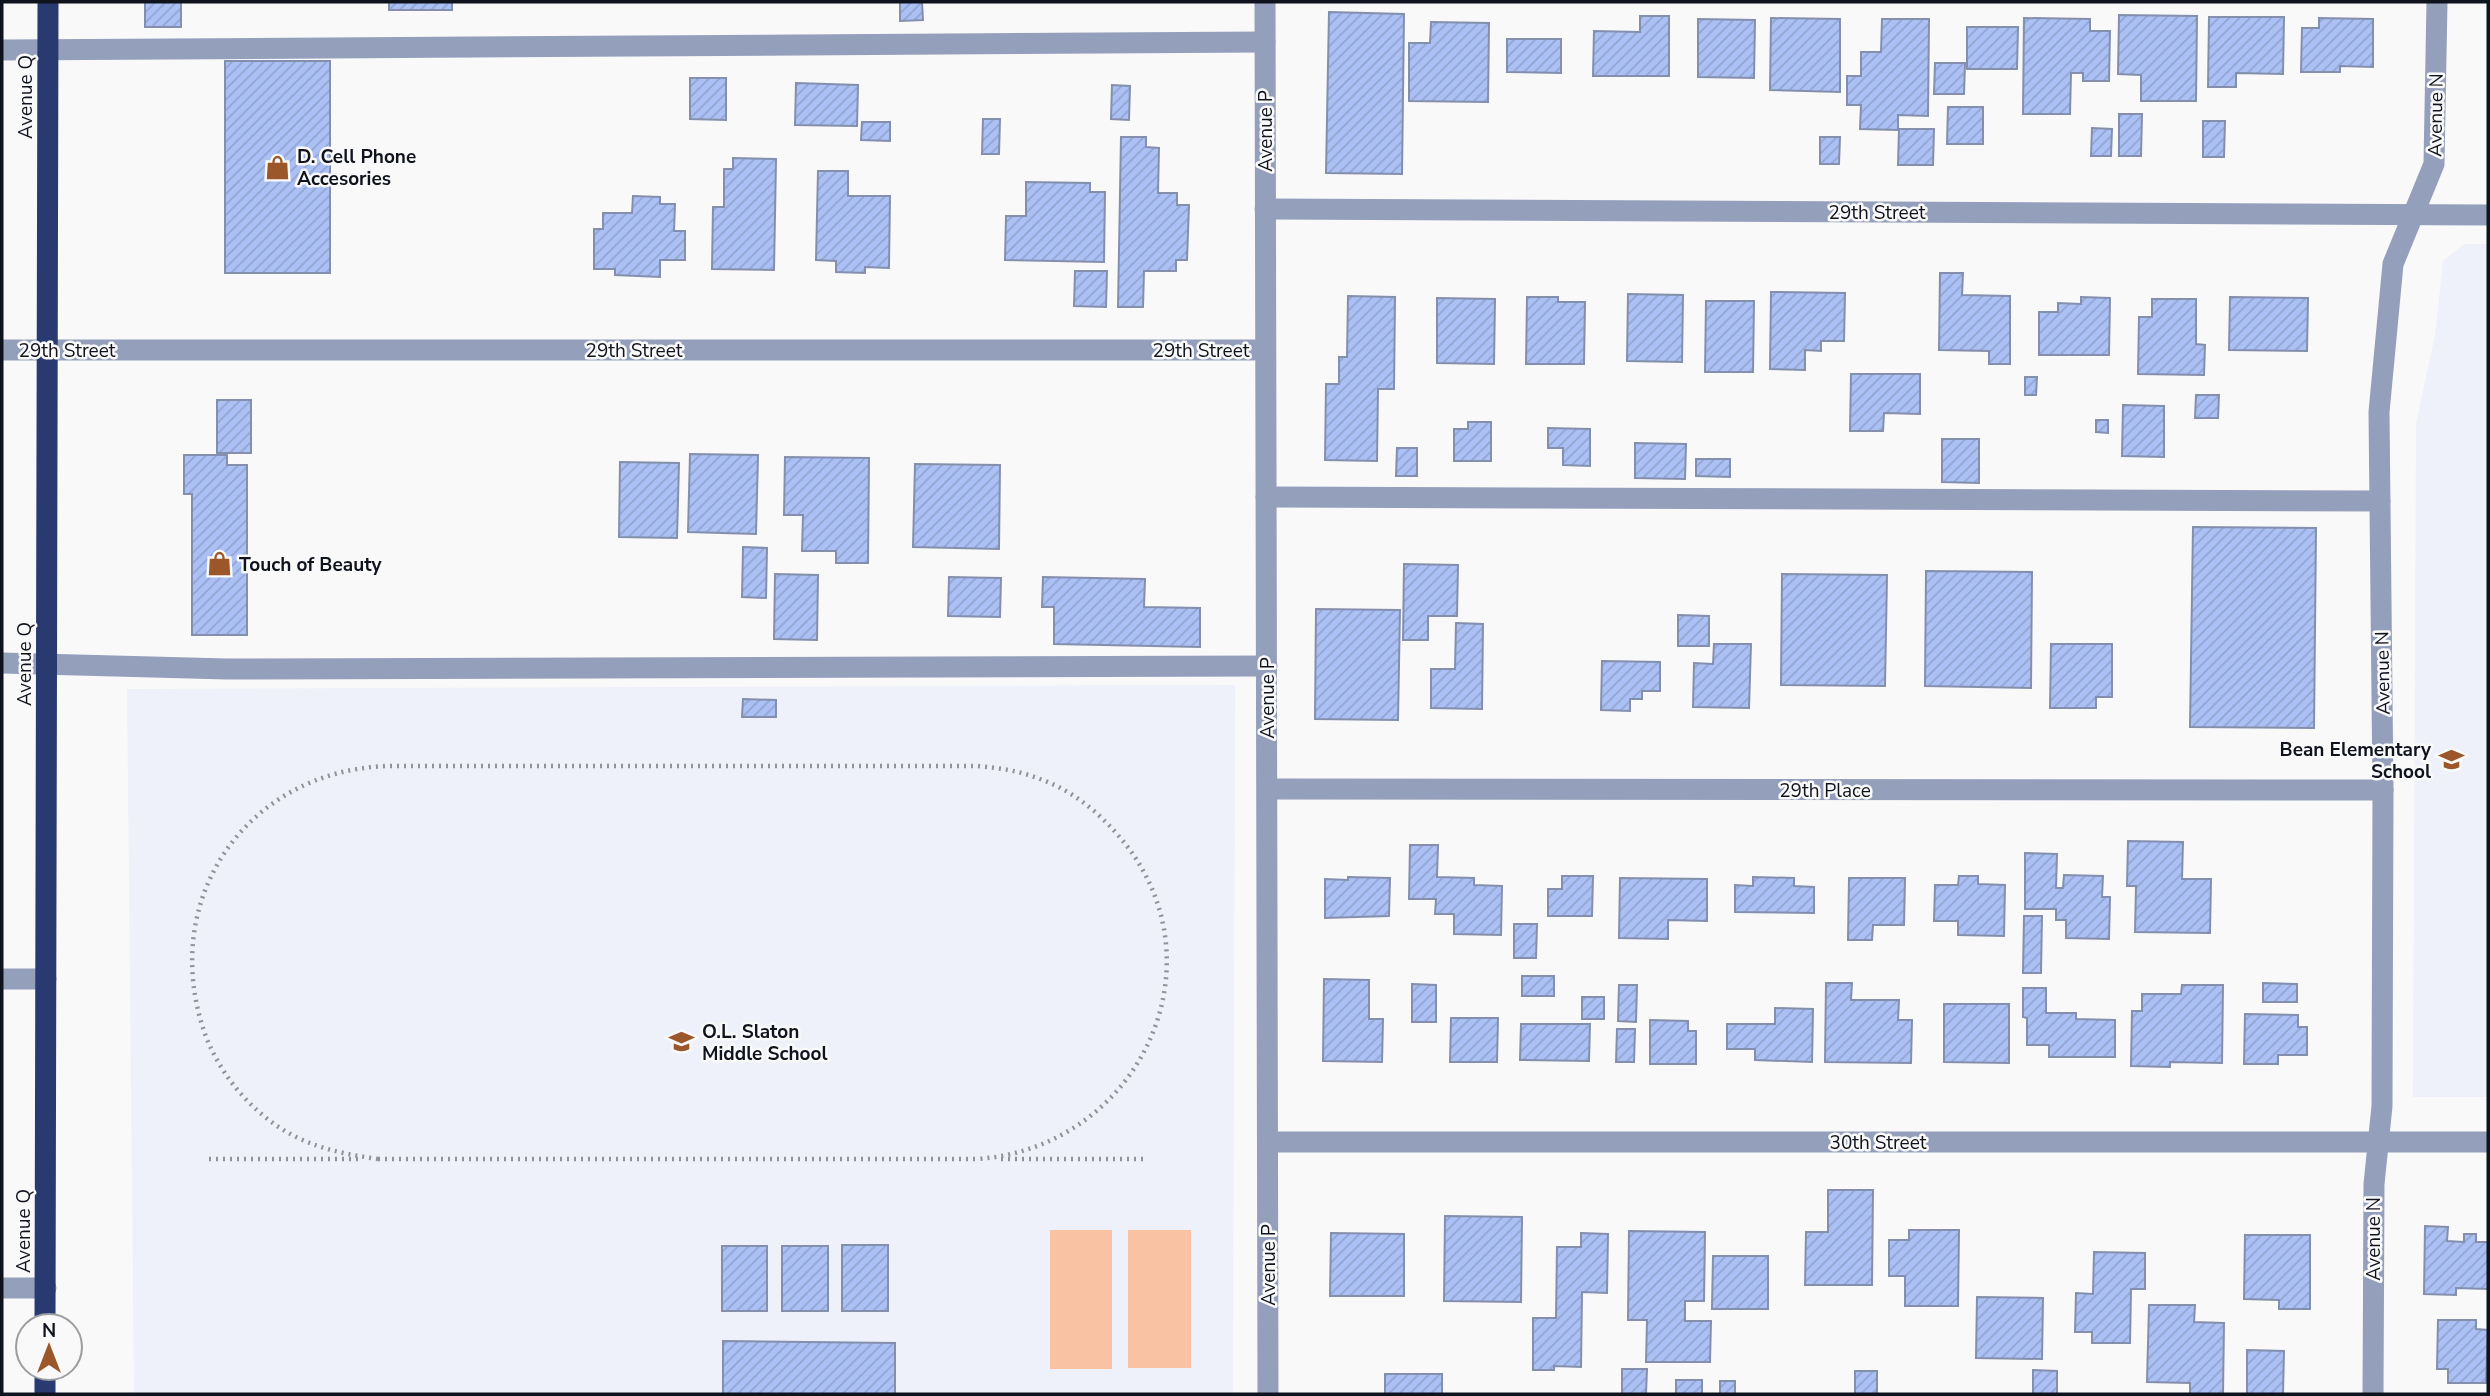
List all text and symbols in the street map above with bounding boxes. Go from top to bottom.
street label: Avenue Q [13,55,39,139]
street label: Avenue N [2422,73,2450,157]
street label: Avenue P [1253,90,1279,172]
place label: D. Cell Phone Accesories [297,144,416,192]
shop icon: D. Cell Phone Accesories [263,153,291,181]
street label: 29th Street [1829,200,1926,226]
street label: 29th Street [19,338,116,364]
street label: 29th Street [586,338,683,364]
street label: 29th Street [1153,338,1250,364]
shop icon: Touch of Beauty [205,550,233,578]
place label: Touch of Beauty [239,552,383,578]
street label: Avenue Q [12,622,38,706]
street label: Avenue N [2369,631,2397,715]
street label: Avenue P [1255,657,1281,739]
place label: Bean Elementary School [2280,737,2432,785]
school or university icon: Bean Elementary School [2437,746,2465,774]
street label: 29th Place [1779,778,1871,804]
place label: O.L. Slaton Middle School [702,1019,828,1067]
school or university icon: O.L. Slaton Middle School [668,1028,696,1056]
street label: 30th Street [1830,1130,1927,1156]
street label: Avenue Q [11,1189,37,1273]
street label: Avenue N [2361,1197,2387,1281]
street label: Avenue P [1256,1224,1282,1306]
north arrow [14,1312,84,1382]
text: N [42,1318,56,1344]

